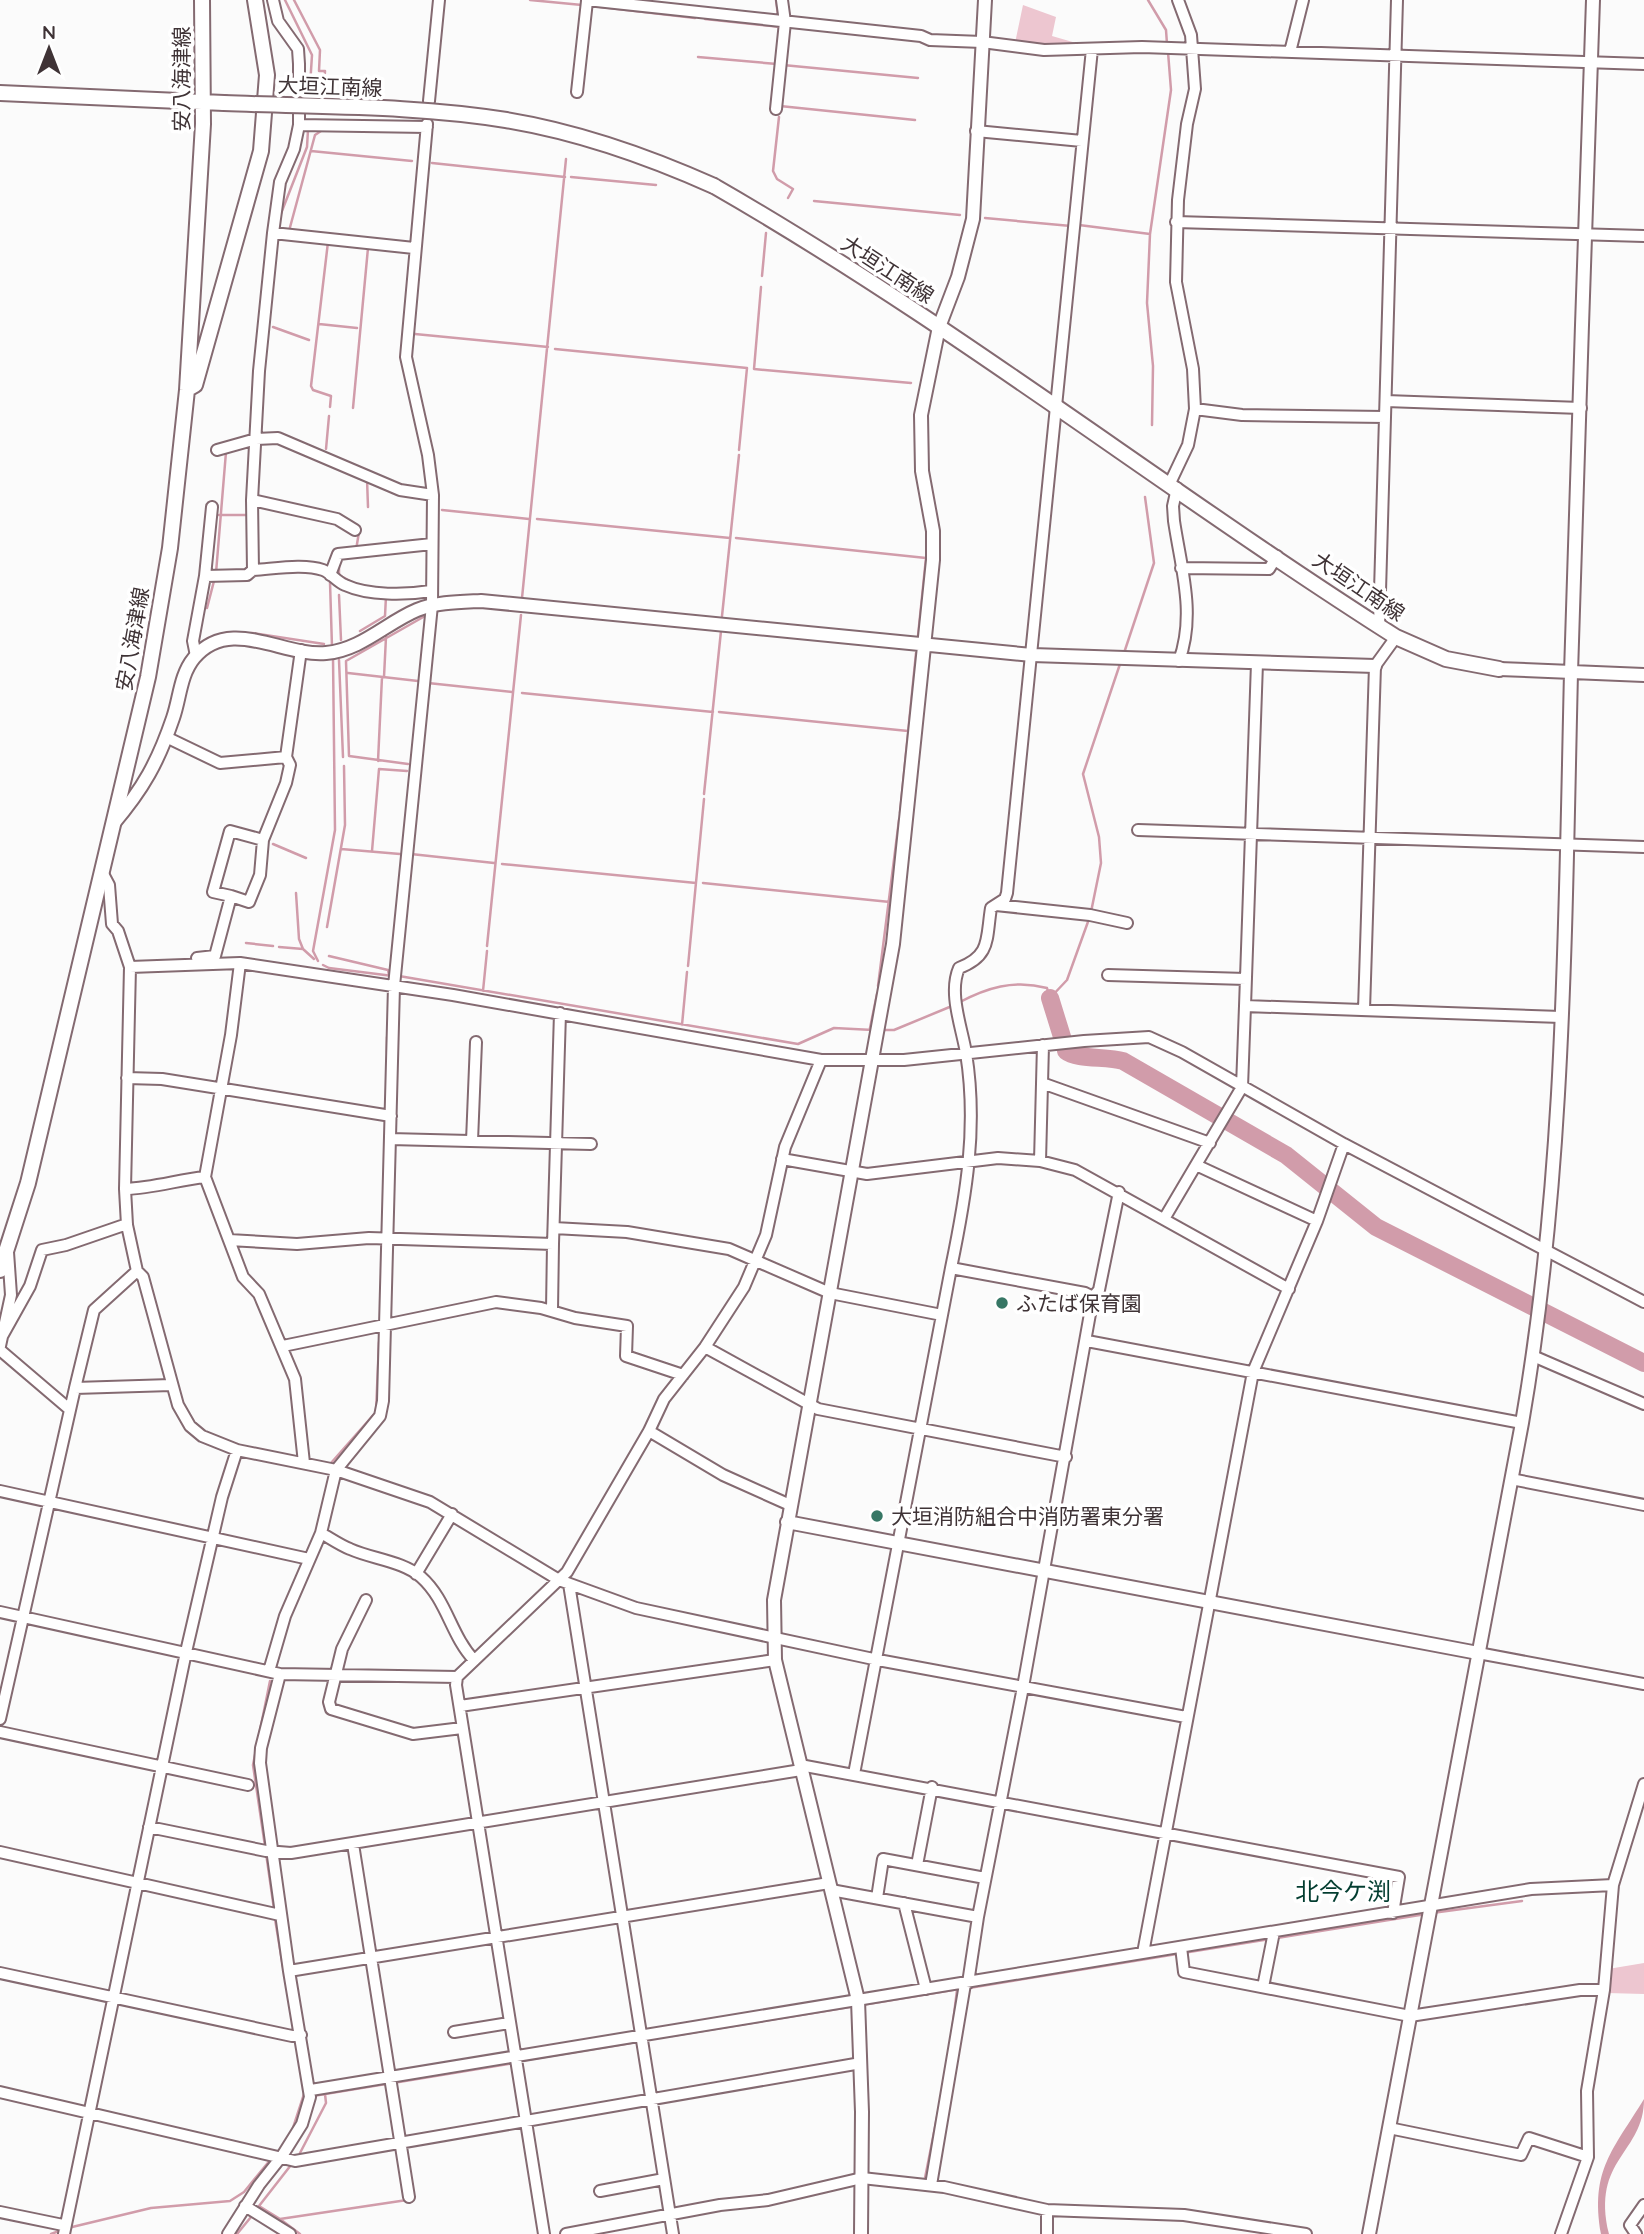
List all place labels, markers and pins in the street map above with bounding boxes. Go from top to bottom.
place label: ふたば保育園 [1016,1290,1142,1316]
marker: ふたば保育園 [994,1295,1010,1311]
place label: 大垣消防組合中消防署東分署 [891,1503,1164,1529]
marker: 大垣消防組合中消防署東分署 [869,1508,885,1524]

